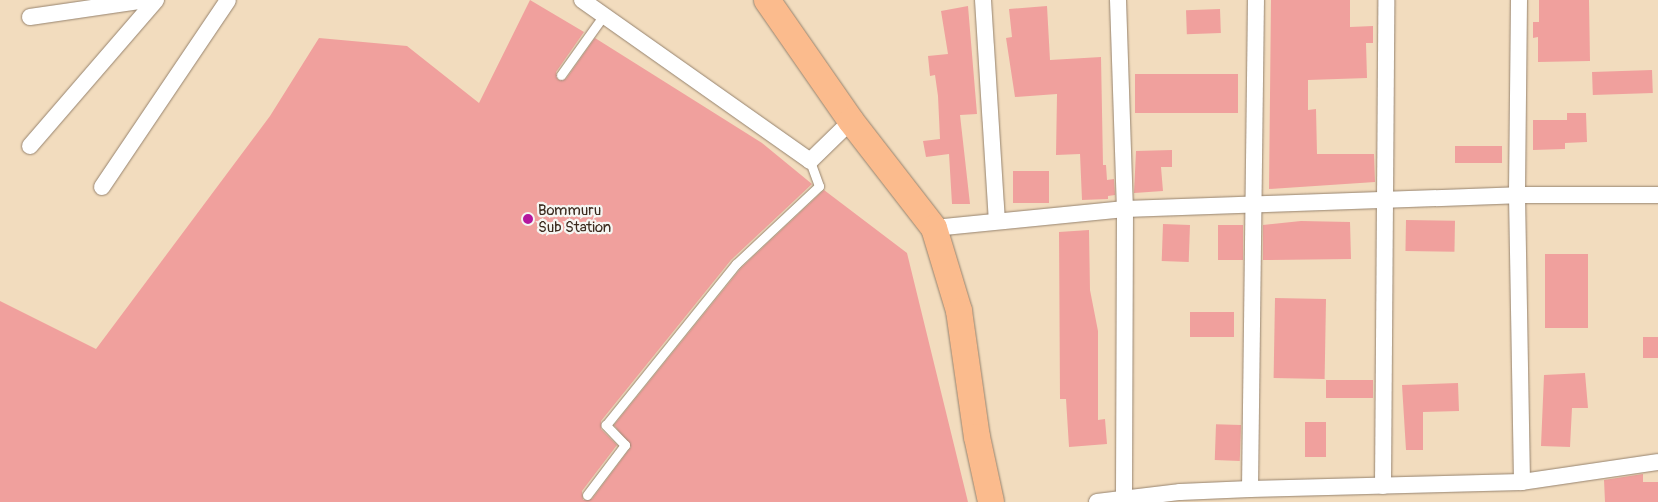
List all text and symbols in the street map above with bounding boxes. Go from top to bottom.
place label: Bommuru Sub Station [538,201,611,236]
marker: Bommuru Sub Station [522,213,534,225]

